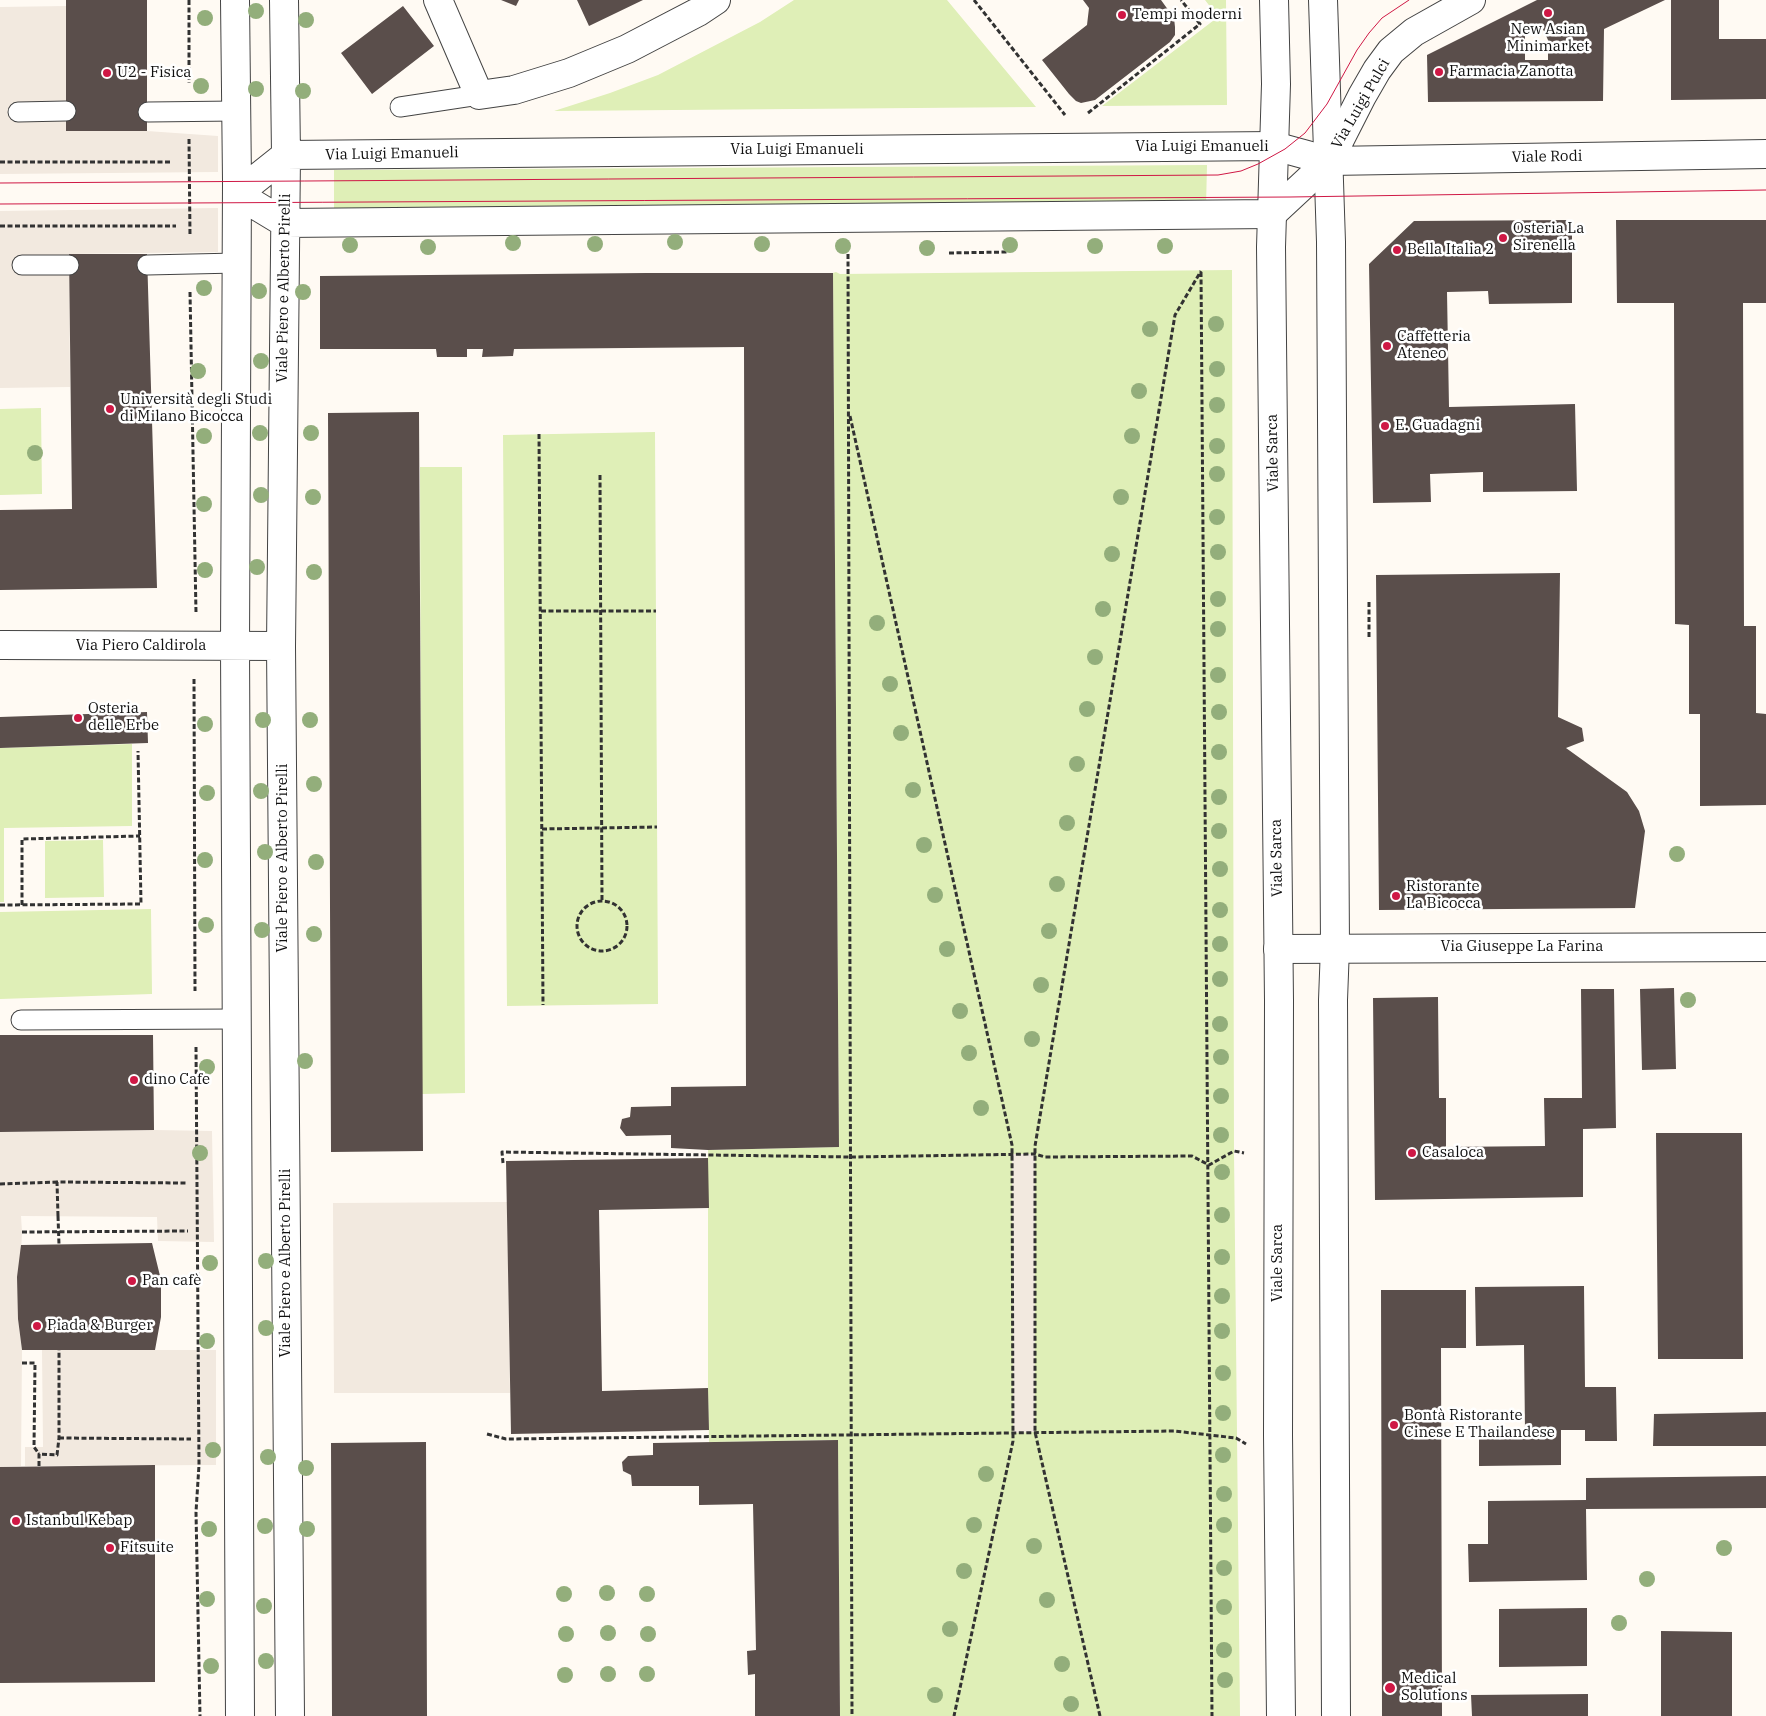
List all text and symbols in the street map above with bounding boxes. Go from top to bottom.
place label: Tempi moderni [1132,6,1242,24]
marker: New Asian Minimarket [1542,7,1554,19]
marker: Tempi moderni [1116,9,1128,21]
place label: New Asian Minimarket [1506,21,1590,56]
street label: Via Luigi Pulci [1328,56,1394,152]
place label: Farmacia Zanotta [1449,63,1574,81]
place label: U2 - Fisica [117,64,192,82]
marker: Farmacia Zanotta [1433,66,1445,78]
marker: U2 - Fisica [101,67,113,79]
street label: Via Luigi Emanueli [1135,138,1269,156]
street label: Via Luigi Emanueli [730,141,864,159]
street label: Via Luigi Emanueli [325,144,459,164]
street label: Viale Rodi [1511,147,1583,167]
street label: Viale Piero e Alberto Pirelli [273,193,295,383]
place label: Osteria La Sirenella [1513,220,1584,255]
marker: Osteria La Sirenella [1497,232,1509,244]
place label: Bella Italia 2 [1407,241,1494,259]
marker: Bella Italia 2 [1391,244,1403,256]
place label: Caffetteria Ateneo [1397,328,1471,363]
marker: Caffetteria Ateneo [1381,340,1393,352]
place label: Università degli Studi di Milano Bicocca [120,391,272,426]
marker: Università degli Studi di Milano Bicocca [104,403,116,415]
street label: Viale Sarca [1263,414,1283,492]
place label: E. Guadagni [1395,417,1480,435]
marker: E. Guadagni [1379,420,1391,432]
street label: Via Piero Caldirola [76,637,206,655]
place label: Osteria delle Erbe [88,700,159,735]
marker: Osteria delle Erbe [72,712,84,724]
street label: Viale Piero e Alberto Pirelli [274,763,292,953]
street label: Viale Sarca [1267,819,1287,897]
place label: Ristorante La Bicocca [1406,878,1481,913]
marker: Ristorante La Bicocca [1390,890,1402,902]
street label: Via Giuseppe La Farina [1440,938,1604,956]
place label: dino Cafe [144,1071,210,1089]
marker: dino Cafe [128,1074,140,1086]
place label: Casaloca [1422,1144,1484,1162]
marker: Casaloca [1406,1147,1418,1159]
street label: Viale Piero e Alberto Pirelli [277,1168,295,1358]
street label: Viale Sarca [1269,1224,1287,1302]
place label: Pan cafè [142,1272,201,1290]
marker: Pan cafè [126,1275,138,1287]
place label: Piada & Burger [47,1317,153,1335]
marker: Piada & Burger [31,1320,43,1332]
place label: Bontà Ristorante Cinese E Thailandese [1404,1407,1555,1442]
marker: Bontà Ristorante Cinese E Thailandese [1388,1419,1400,1431]
place label: Istanbul Kebap [26,1512,132,1530]
marker: Istanbul Kebap [10,1515,22,1527]
place label: Fitsuite [120,1539,174,1557]
marker: Fitsuite [104,1542,116,1554]
place label: Medical Solutions [1401,1670,1467,1705]
marker: Medical Solutions [1383,1681,1397,1695]

